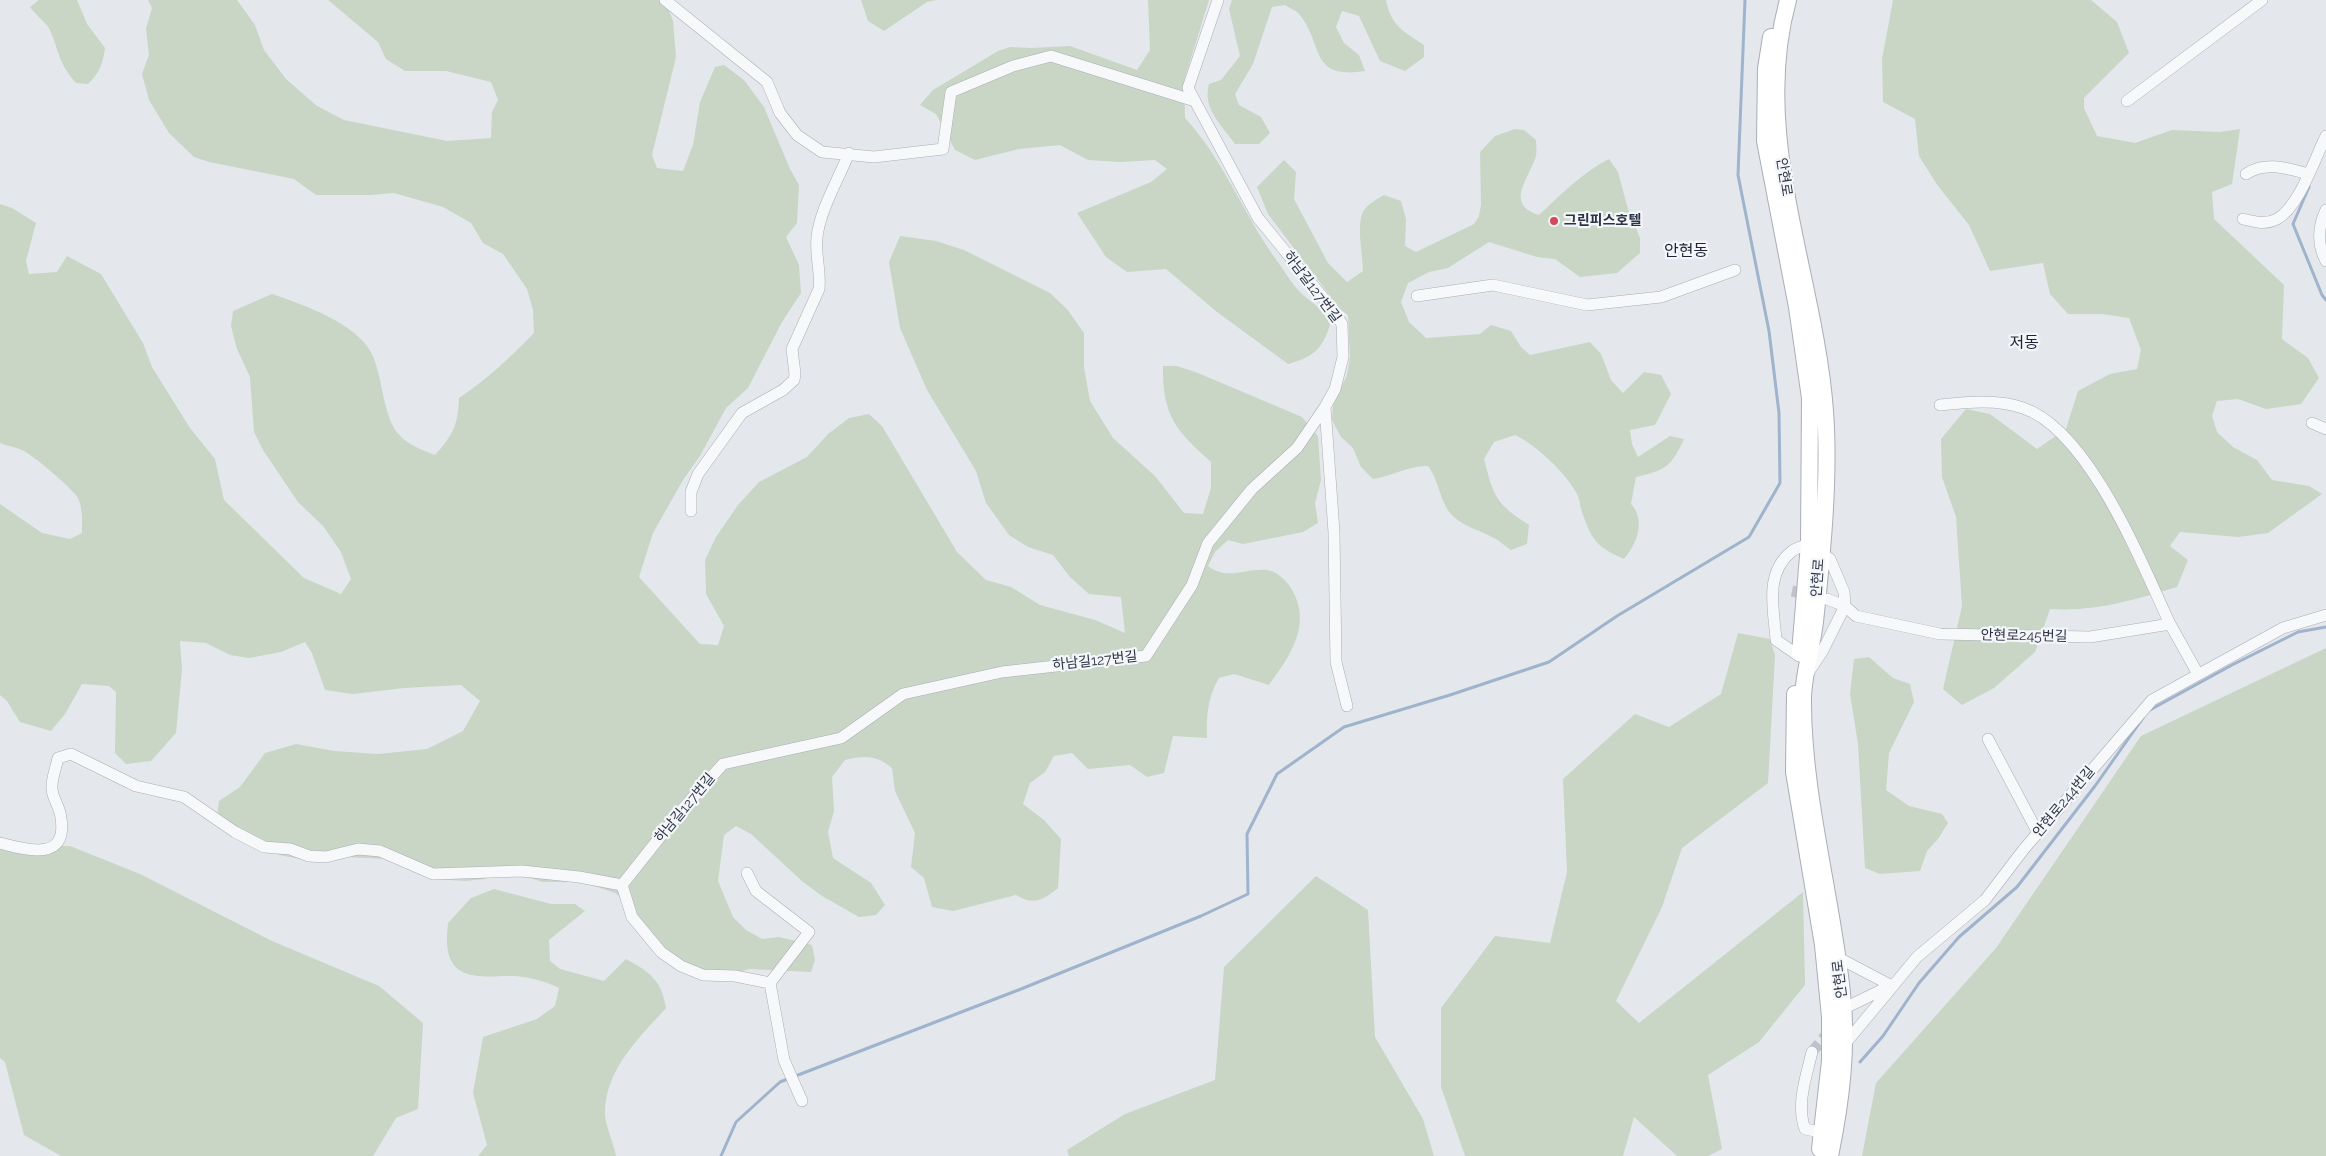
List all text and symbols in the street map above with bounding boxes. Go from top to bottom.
street label: 안현로 [1773,157,1795,197]
place label: 그린피스호텔 [1564,213,1641,229]
marker: 그린피스호텔 [1548,215,1560,227]
district label: 안현동 [1664,241,1708,261]
street label: 하남길127번길 [1280,248,1344,326]
district label: 저동 [2009,333,2039,353]
street label: 안현로 [1808,558,1828,598]
street label: 안현로245번길 [1980,627,2068,645]
street label: 하남길127번길 [1052,648,1138,674]
street label: 안현로244번길 [2030,763,2098,841]
street label: 하남길127번길 [651,770,719,846]
street label: 안현로 [1829,959,1851,999]

